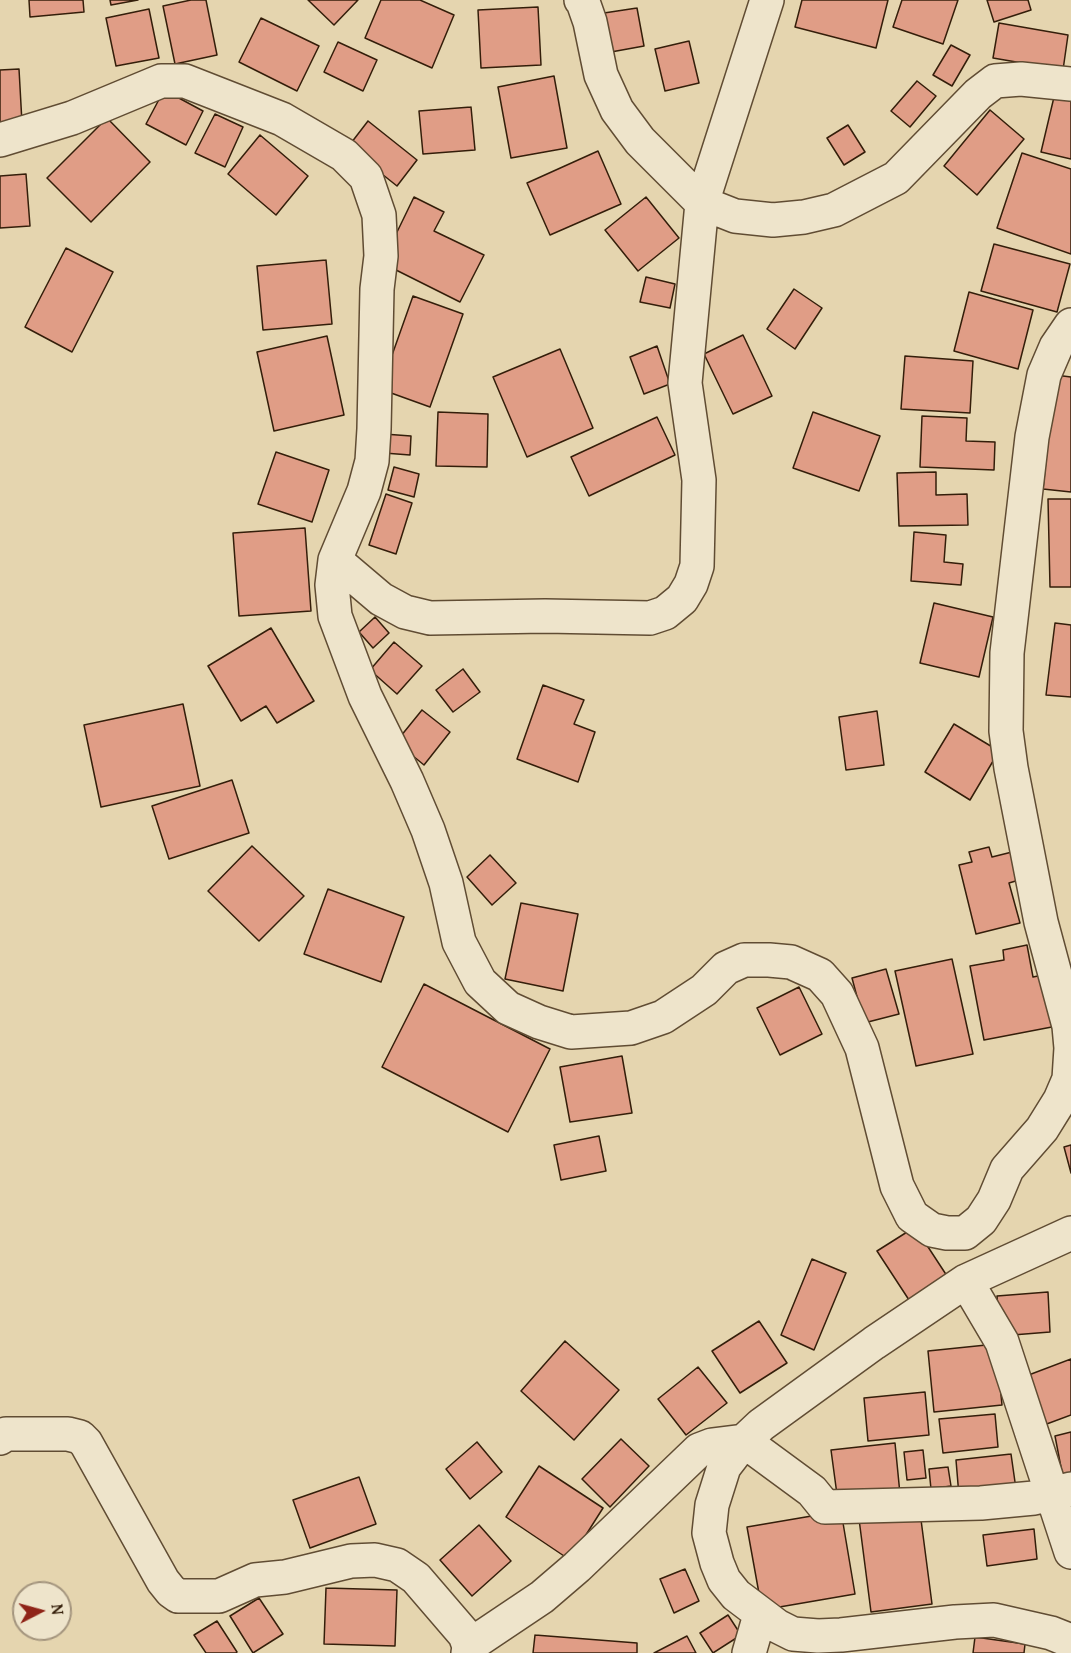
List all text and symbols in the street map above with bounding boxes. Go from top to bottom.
north arrow [12,1581,72,1641]
text: N [45,1603,70,1616]

